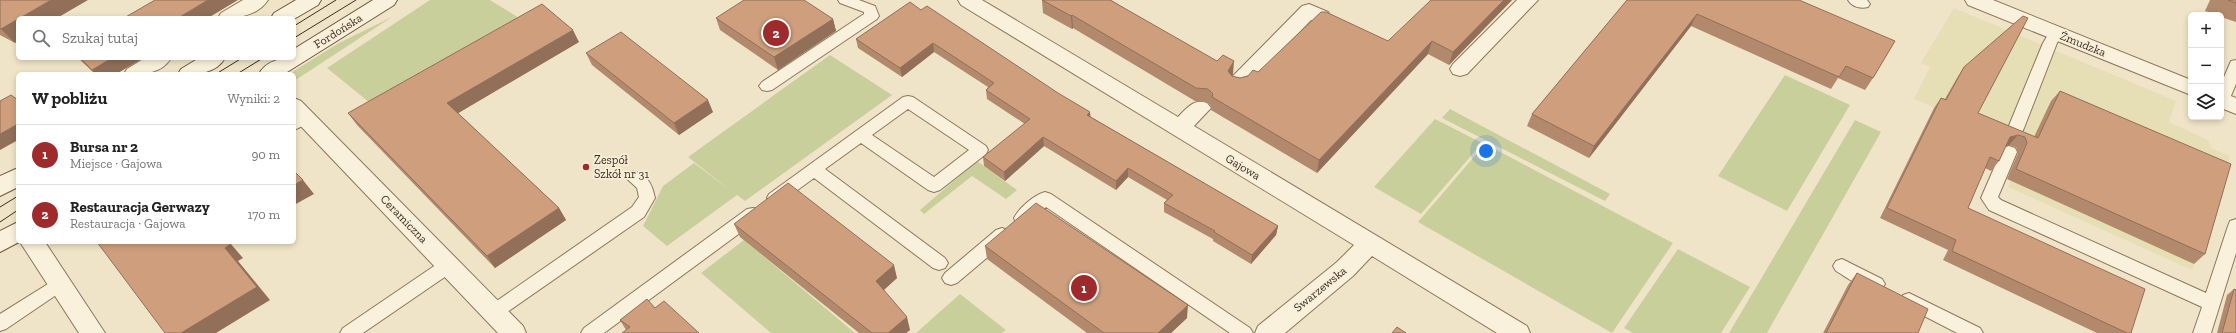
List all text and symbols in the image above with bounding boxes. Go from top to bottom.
street label: Fordońska [311,11,365,51]
map controls [2188,12,2224,120]
button: + [2188,12,2224,48]
search box [16,16,296,60]
pin: 2 [763,18,789,48]
icon: search [30,27,52,49]
street label: Żmudzka [2058,28,2108,60]
text: Szukaj tutaj [62,29,138,47]
button: − [2188,48,2224,84]
button: layers [2188,84,2224,120]
text: W pobliżu [32,88,107,108]
text: Wyniki: 2 [228,91,280,106]
text: Bursa nr 2 [70,138,138,156]
your location [1476,141,1496,161]
text: 1 [42,147,48,162]
text: 90 m [251,147,280,162]
street label: Gajowa [1223,151,1263,184]
place label: Zespół Szkół nr 31 [594,153,649,181]
text: Miejsce · Gajowa [70,156,162,171]
marker: Zespół Szkół nr 31 [581,162,591,172]
street label: Ceramiczna [378,192,431,246]
text: Restauracja Gerwazy [70,198,210,216]
text: 2 [42,207,48,222]
text: 170 m [247,207,280,222]
text: Restauracja · Gajowa [70,216,185,231]
street label: Swarzewska [1291,263,1349,315]
pin: 1 [1071,273,1097,303]

